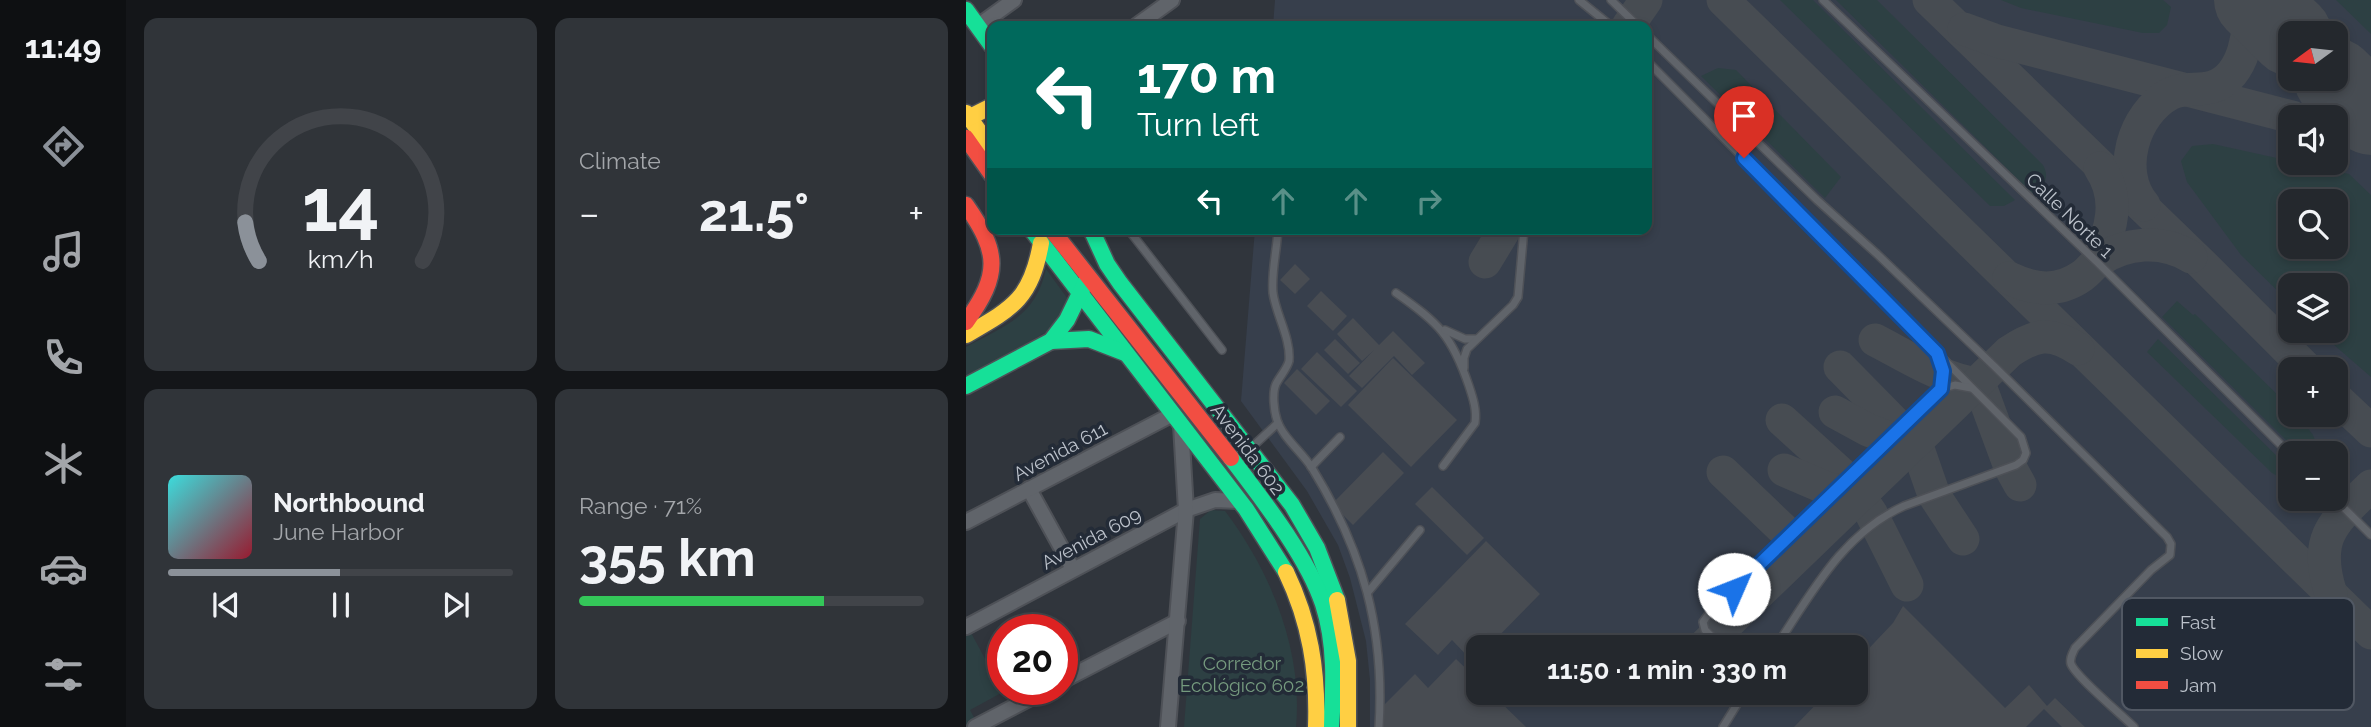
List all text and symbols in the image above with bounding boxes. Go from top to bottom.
north arrow [2278,21,2348,91]
map controls [2278,21,2348,511]
text: 11:49 [25,28,101,65]
text: 170 m [1137,47,1276,104]
icon: left [1022,49,1113,140]
pin [1714,86,1774,158]
icon: arrive [1725,97,1763,135]
button: sound [2278,105,2348,175]
text: Turn left [1137,106,1259,143]
icon: directions [39,122,88,171]
text: Climate [579,147,661,174]
text: 14 [302,163,379,248]
street label: Calle Norte 1 [2022,168,2118,262]
text: 21.5° [699,182,809,243]
icon: left [1191,182,1229,220]
icon: ahead [1264,182,1302,220]
icon: ahead [1337,182,1375,220]
icon: right [1410,182,1448,220]
button: search [2278,189,2348,259]
text: − [579,191,599,236]
text: + [908,191,924,236]
icon: music [39,227,88,276]
text: km/h [308,243,373,273]
button: layers [2278,273,2348,343]
icon: phone [39,333,88,382]
button: + [2278,357,2348,427]
street label: Avenida 602 [1207,399,1289,499]
street label: Avenida 611 [1009,417,1111,485]
icon: climate [39,439,88,488]
button: − [2278,441,2348,511]
text: Northbound [273,488,425,518]
text: Range · 71% [579,492,702,519]
street label: Avenida 609 [1037,503,1145,573]
text: June Harbor [273,518,404,545]
text: 355 km [579,527,756,588]
icon: car [39,544,88,593]
position arrow [1697,552,1771,626]
icon: previous [207,586,245,624]
icon: pause [322,586,360,624]
icon: next [437,586,475,624]
legend [2122,598,2354,710]
text: Fast [2180,611,2216,633]
speed limit sign: 20 [987,614,1078,705]
text: Slow [2180,642,2224,664]
icon: filters [39,650,88,699]
park label: Corredor Ecológico 602 [1180,652,1304,696]
text: 11:50 · 1 min · 330 m [1547,655,1787,685]
text: Jam [2180,674,2217,696]

